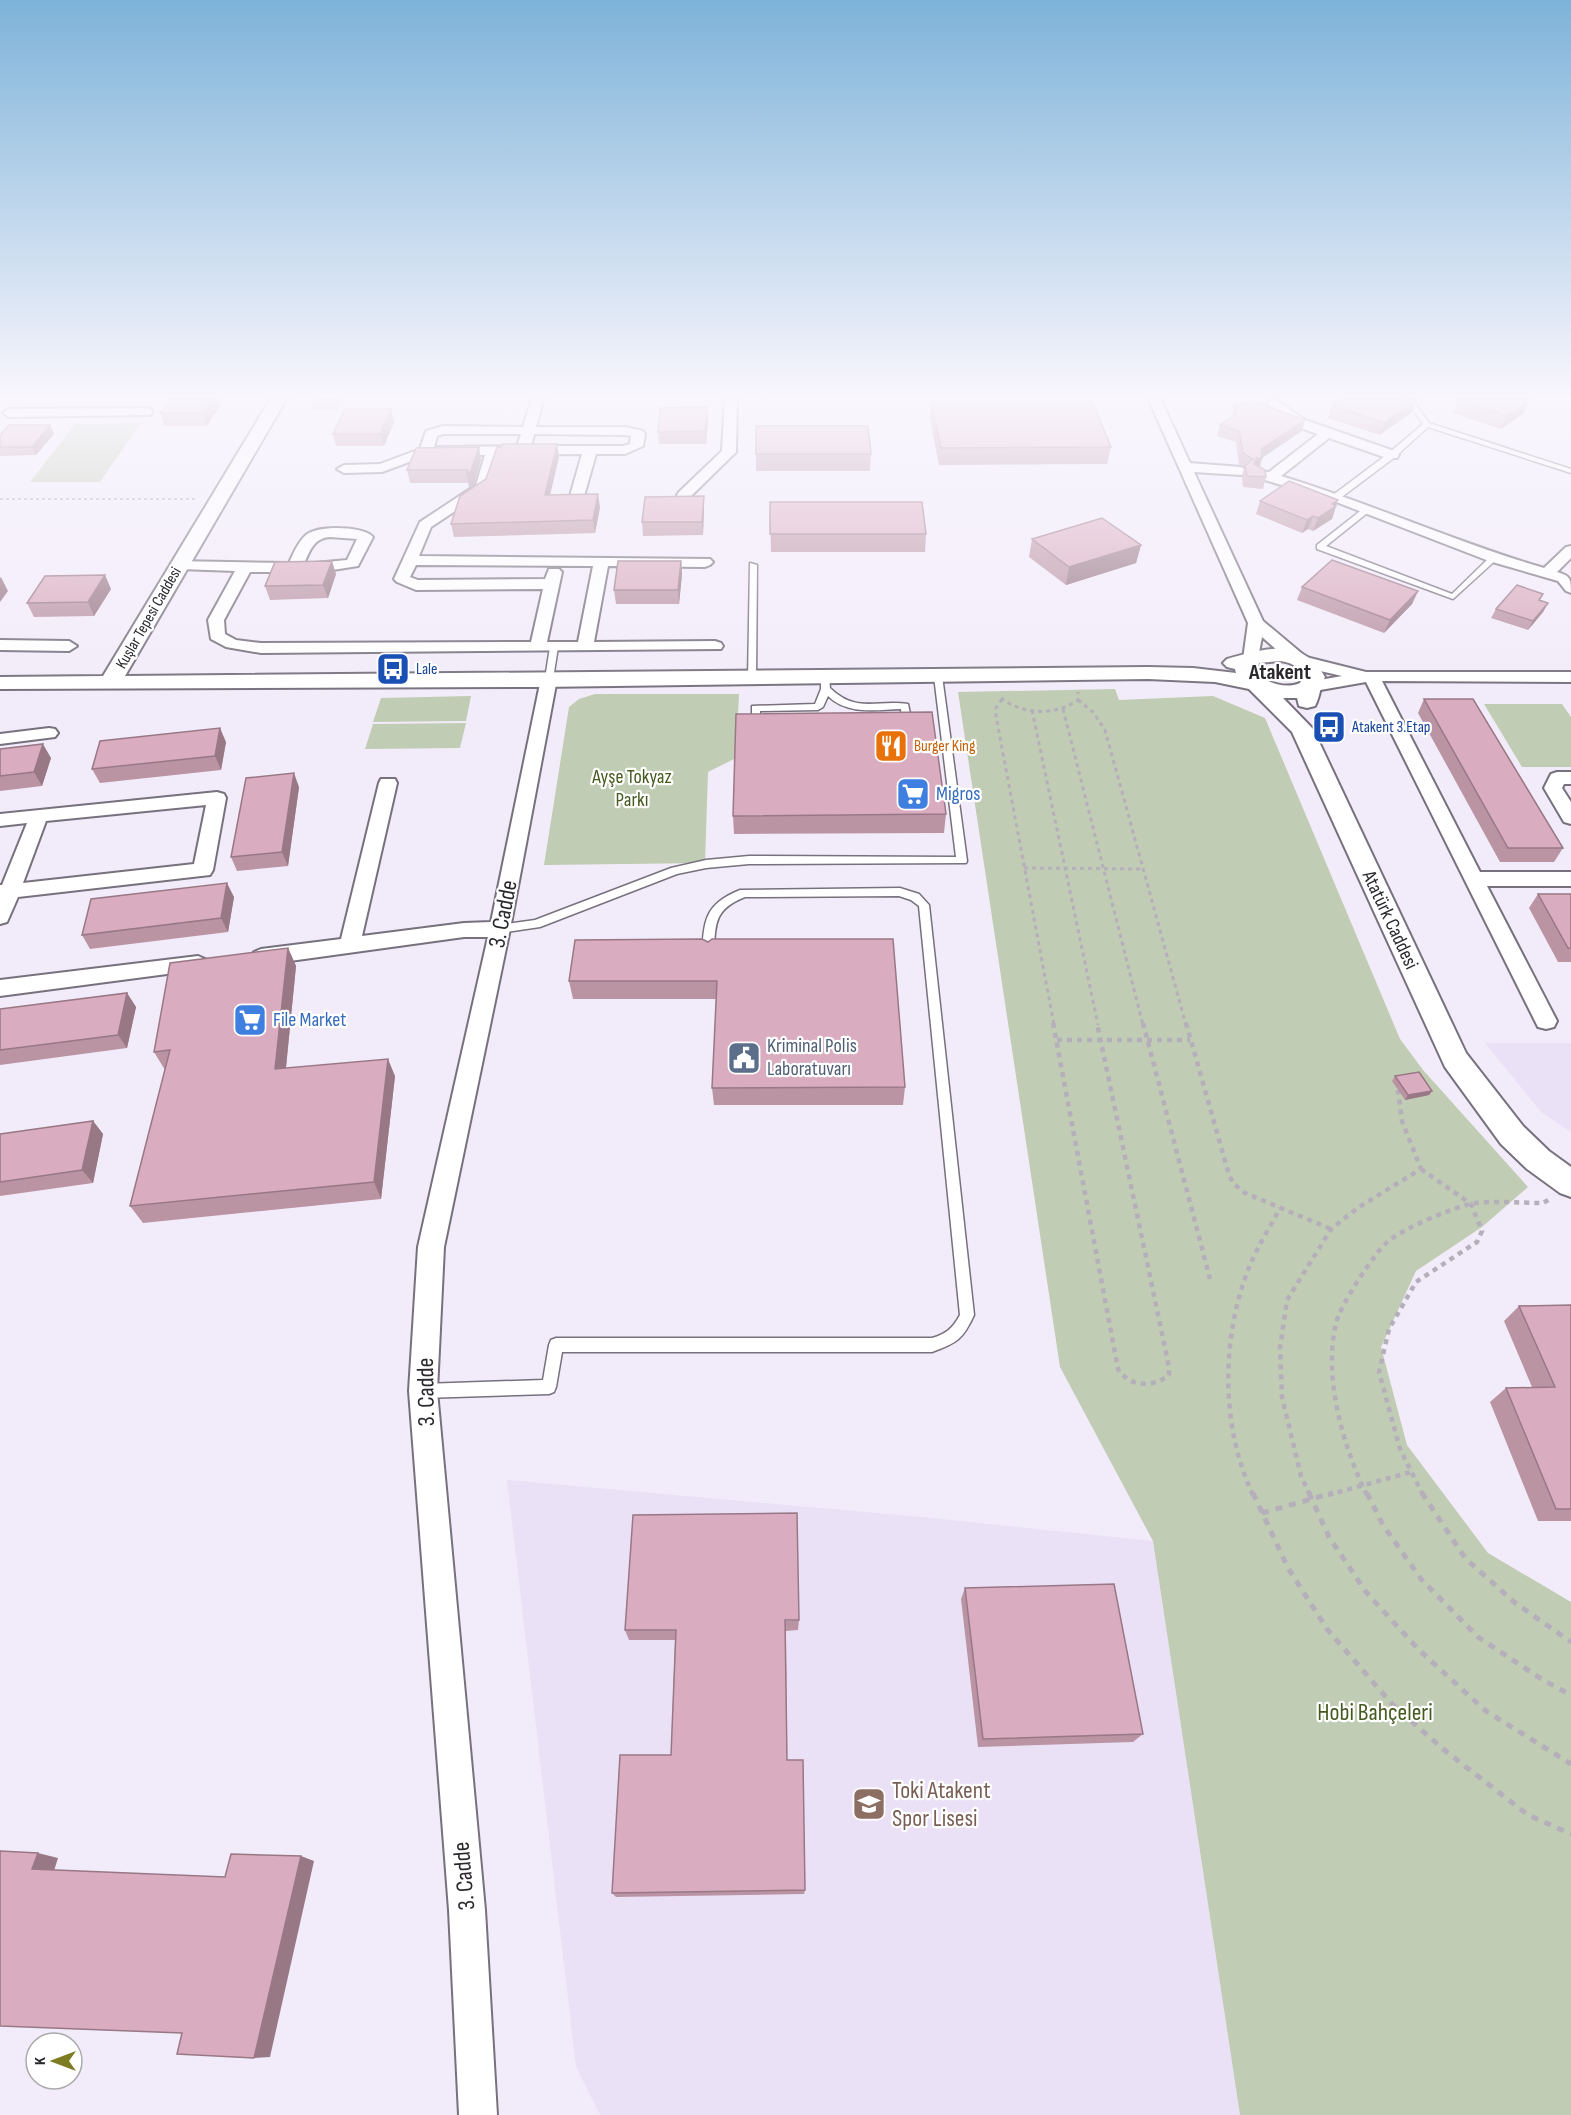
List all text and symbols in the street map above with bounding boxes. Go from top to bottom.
street label: Kuşlar Tepesi Caddesi [112,564,186,672]
bus stop icon: Lale [375,651,411,687]
district label: Atakent [1248,659,1311,686]
place label: Lale [416,660,438,679]
bus stop icon: Atakent 3.Etap [1311,709,1347,745]
place label: Atakent 3.Etap [1351,718,1430,737]
restaurant icon: Burger King [873,728,909,764]
place label: Burger King [914,737,975,756]
park label: Ayşe Tokyaz Parkı [591,765,672,812]
supermarket icon: Migros [895,776,931,812]
place label: Migros [936,782,980,806]
street label: Atatürk Caddesi [1356,866,1423,973]
street label: 3. Cadde [482,878,524,950]
supermarket icon: File Market [232,1002,268,1038]
place label: File Market [273,1008,346,1032]
place label: Kriminal Polis Laboratuvarı [767,1034,857,1081]
public building icon: Kriminal Polis Laboratuvarı [726,1040,762,1076]
street label: 3. Cadde [411,1357,441,1427]
park label: Hobi Bahçeleri [1317,1698,1433,1727]
place label: Toki Atakent Spor Lisesi [892,1776,991,1833]
school or university icon: Toki Atakent Spor Lisesi [851,1786,887,1822]
street label: 3. Cadde [447,1841,481,1911]
north arrow [24,2031,84,2091]
text: K [31,2057,50,2065]

